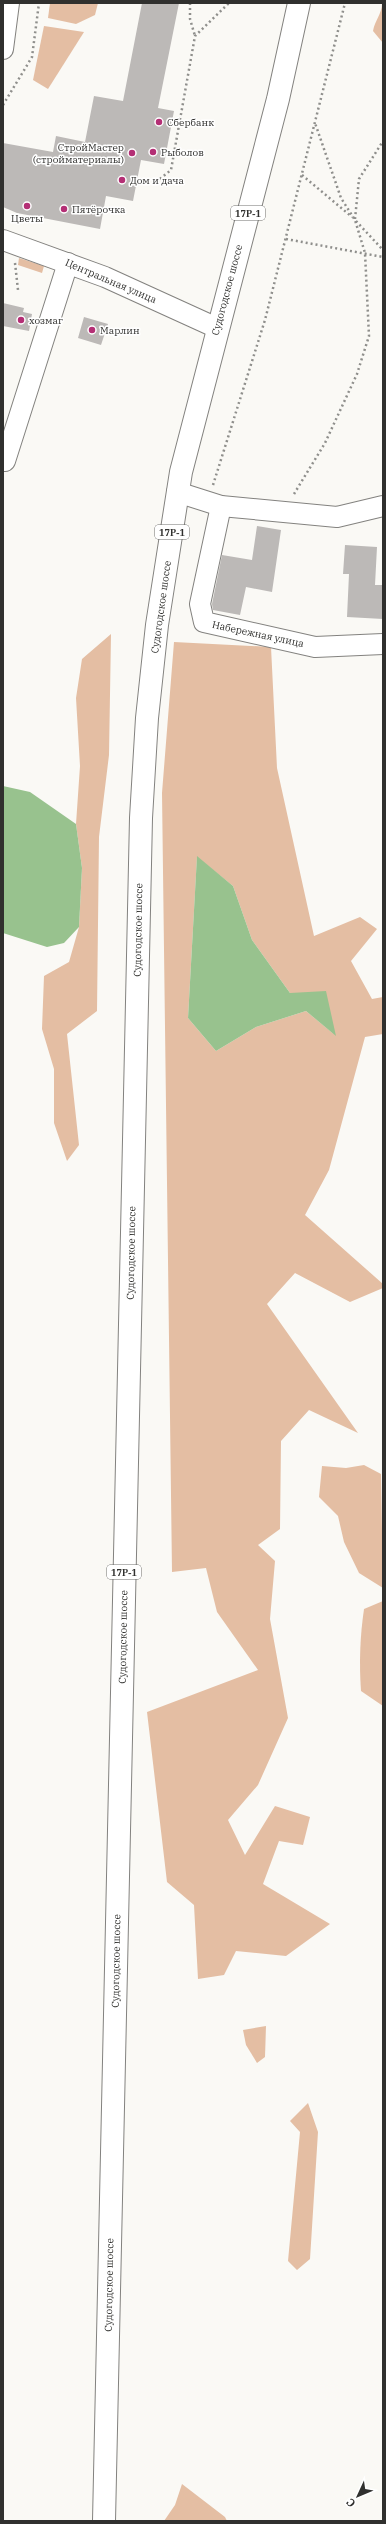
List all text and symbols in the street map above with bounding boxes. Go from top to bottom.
place label: Сбербанк [167,116,214,129]
marker: Сбербанк [154,117,164,127]
place label: СтройМастер (стройматериалы) [33,141,124,166]
place label: Рыболов [161,146,204,159]
marker: Рыболов [148,147,158,157]
marker: СтройМастер (стройматериалы) [127,148,137,158]
place label: Дом и дача [130,174,185,187]
marker: Дом и дача [117,175,127,185]
marker: Цветы [22,201,32,211]
place label: Пятёрочка [72,203,126,216]
marker: Пятёрочка [59,204,69,214]
road number: 17Р-1 [231,206,265,220]
place label: Цветы [11,212,43,225]
street label: Судогодское шоссе [209,243,245,337]
street label: Центральная улица [63,256,159,306]
place label: хозмаг [29,314,63,327]
marker: хозмаг [16,315,26,325]
place label: Марлин [100,324,140,337]
marker: Марлин [87,325,97,335]
road number: 17Р-1 [155,525,189,539]
street label: Судогодское шоссе [148,560,174,654]
street label: Набережная улица [211,618,306,650]
street label: Судогодское шоссе [131,883,145,977]
street label: Судогодское шоссе [124,1206,138,1300]
road number: 17Р-1 [107,1565,141,1579]
street label: Судогодское шоссе [116,1590,130,1684]
street label: Судогодское шоссе [109,1914,123,2008]
street label: Судогодское шоссе [102,2238,116,2332]
north arrow [338,2476,378,2516]
text: С [343,2495,358,2510]

